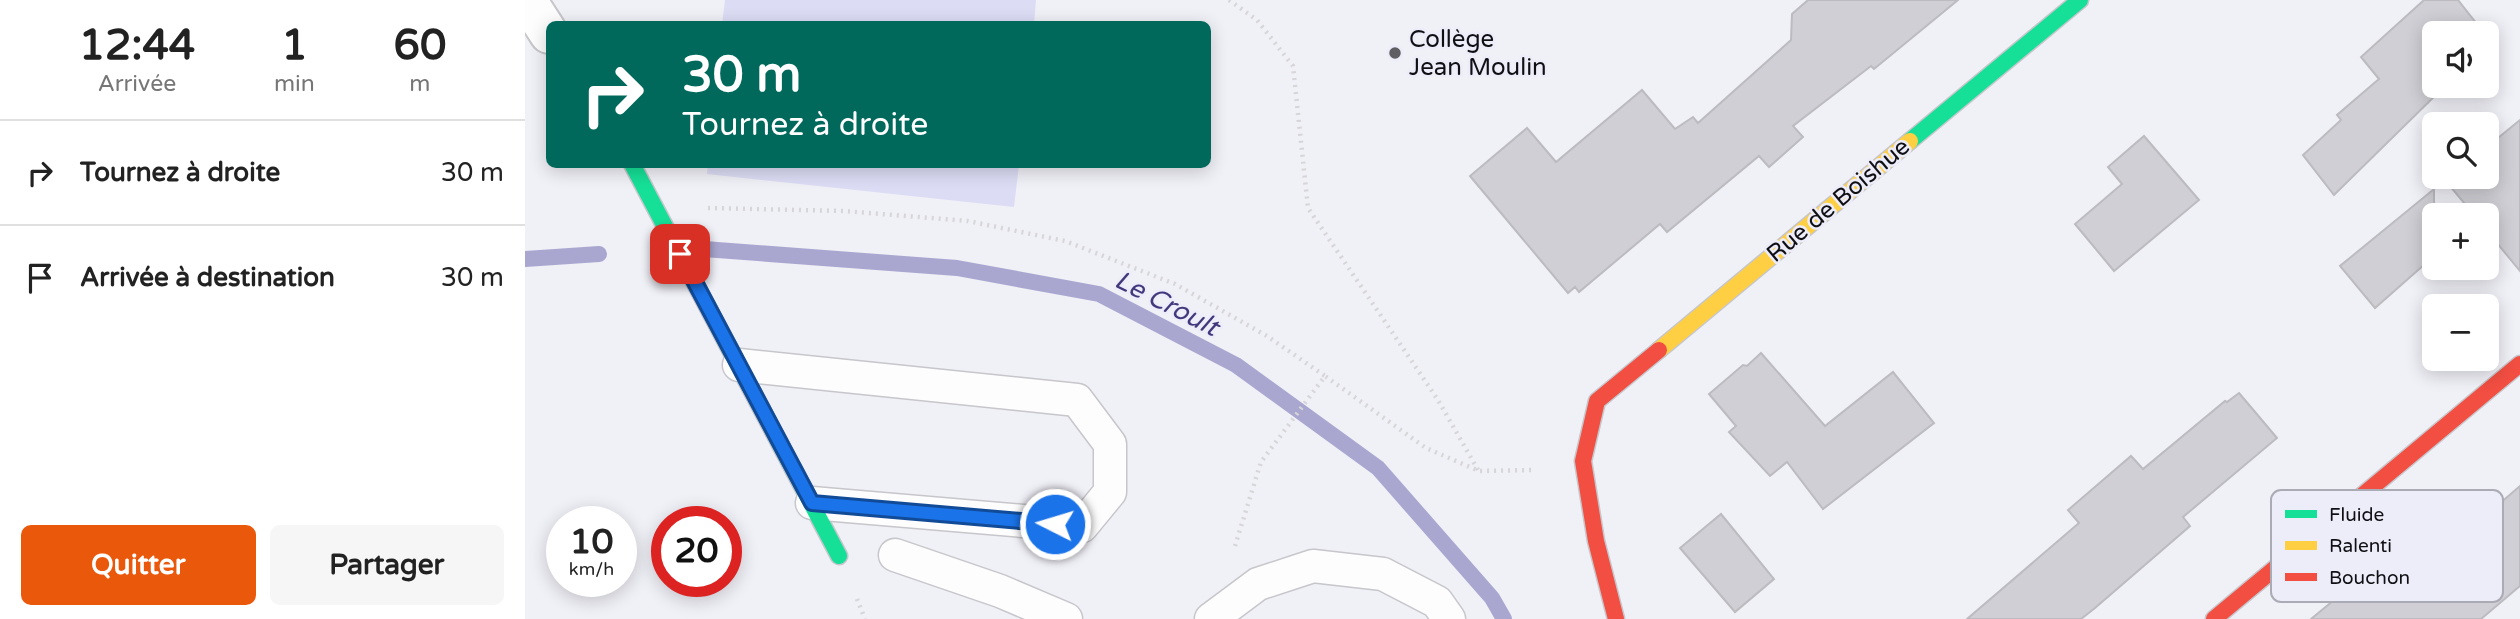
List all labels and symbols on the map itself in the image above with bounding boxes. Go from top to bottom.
place label: Collège Jean Moulin [1409,25,1547,82]
marker: Collège Jean Moulin [1387,45,1403,61]
street label: Rue de Boishue [1761,132,1916,269]
pin [650,224,710,284]
water label: Le Croult [1110,264,1226,344]
position arrow [1018,487,1092,561]
legend [2271,490,2503,602]
text: Fluide [2329,504,2384,526]
speed limit sign: 20 [651,506,742,597]
text: Ralenti [2329,535,2392,557]
text: Bouchon [2329,567,2410,589]

